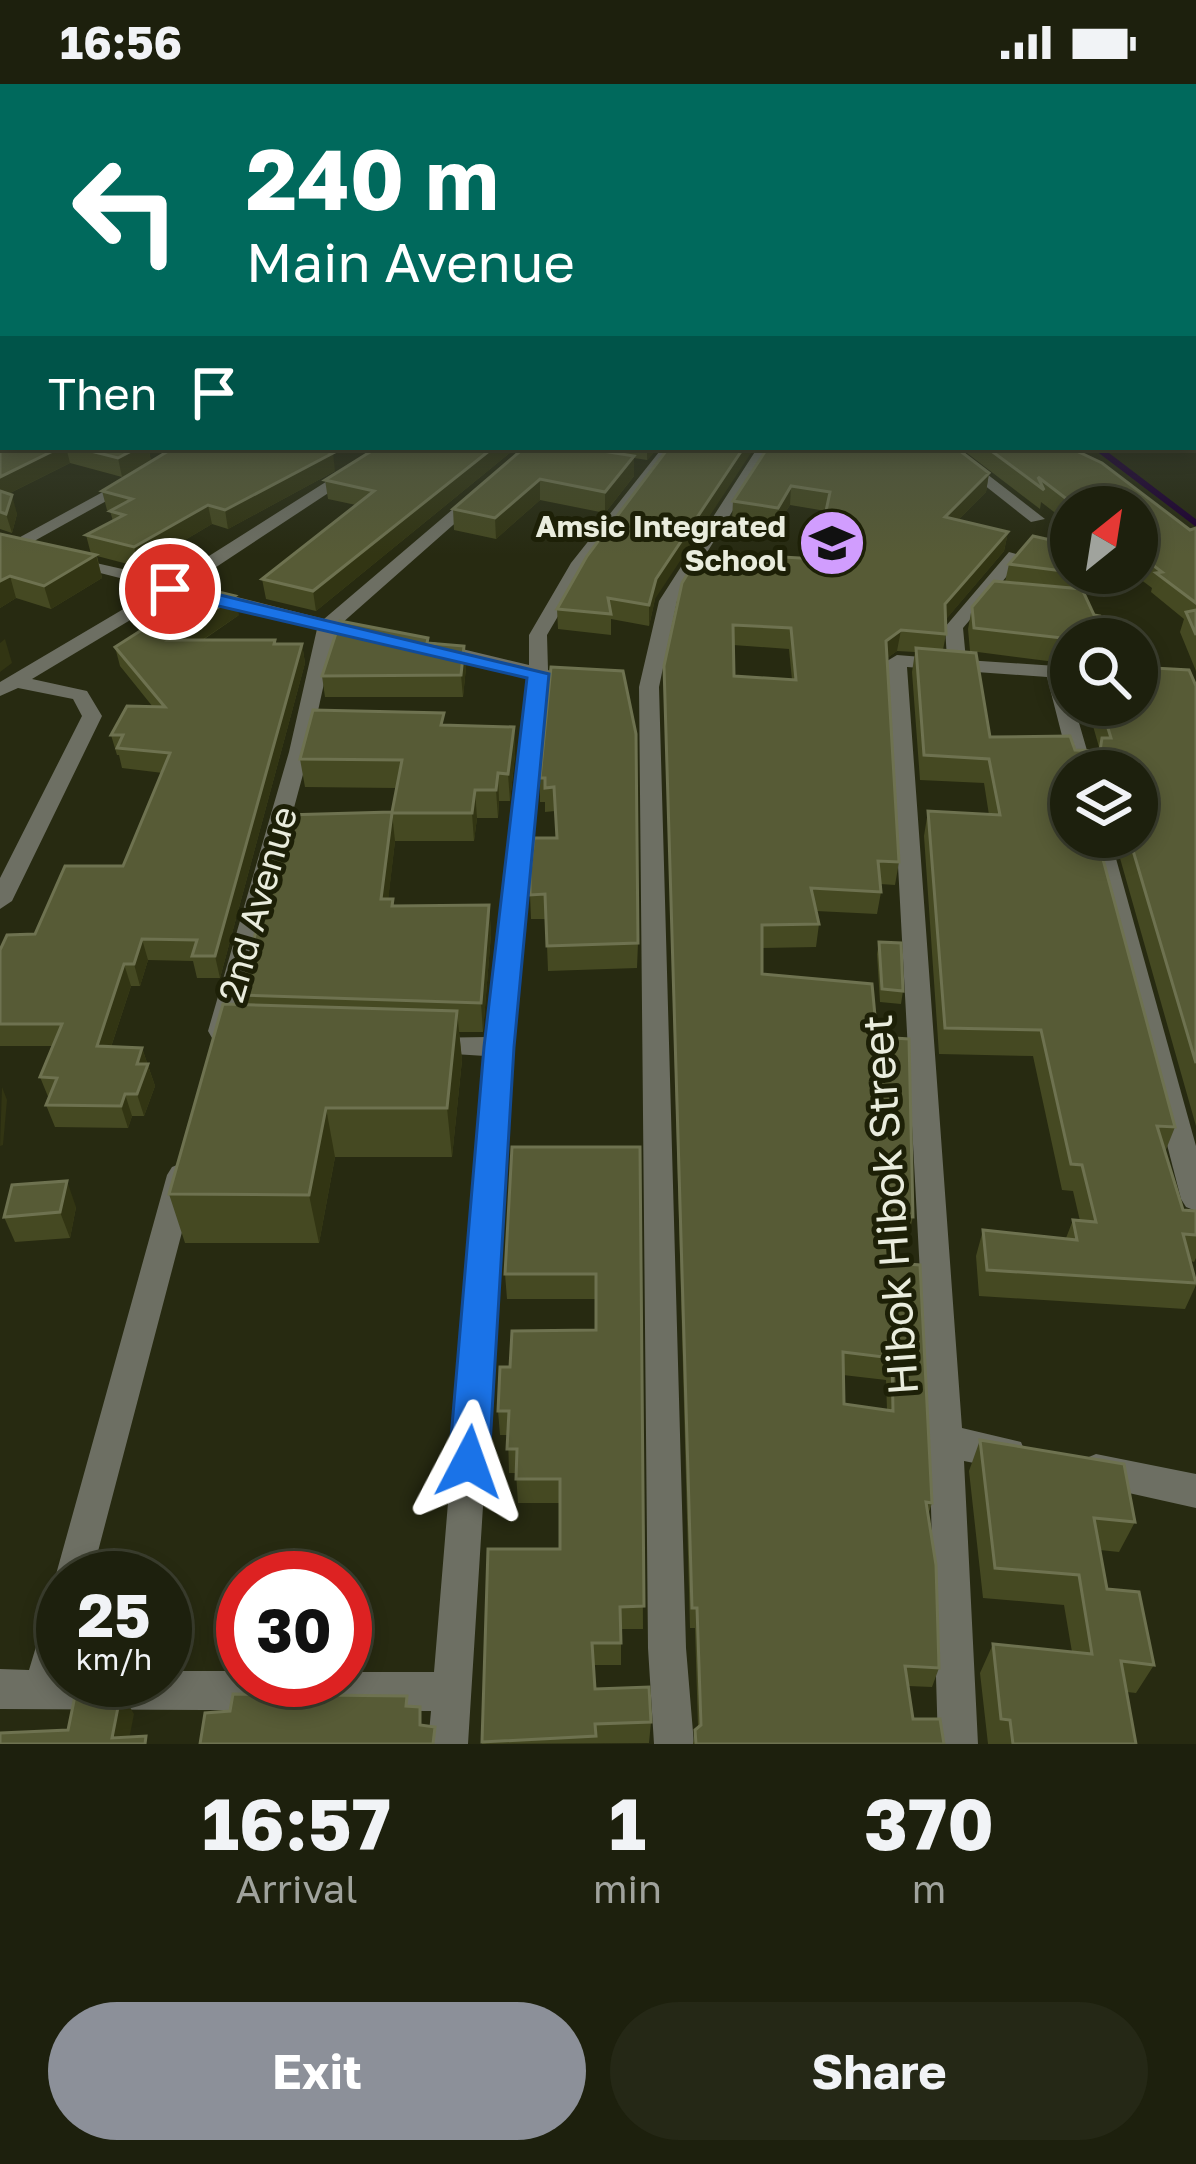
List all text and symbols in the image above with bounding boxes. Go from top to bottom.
text: 16:56 [60,15,182,69]
text: 240 m [246,128,499,228]
icon: left [48,132,204,288]
text: Main Avenue [246,229,575,294]
icon: arrive [181,360,247,426]
text: Then [48,366,157,420]
north arrow [1050,486,1158,594]
map controls [1050,486,1158,858]
place label: Amsic Integrated School [535,508,786,578]
school or university icon: Amsic Integrated School [797,508,867,578]
pin [119,538,221,640]
icon: arrive [137,556,203,622]
button: search [1050,618,1158,726]
button: layers [1050,750,1158,858]
street label: 2nd Avenue [209,801,305,1007]
street label: Hibok Hibok Street [851,1013,927,1397]
position arrow [406,1399,532,1525]
speed limit sign: 30 [216,1551,372,1707]
text: 25 [77,1578,151,1650]
text: km/h [76,1641,152,1677]
text: 16:57 [202,1779,391,1866]
text: 1 [609,1779,646,1866]
text: 370 [864,1779,994,1866]
text: Arrival [235,1865,358,1912]
text: min [593,1865,662,1912]
text: m [912,1865,946,1912]
button: Exit [48,2002,586,2140]
button: Share [610,2002,1148,2140]

